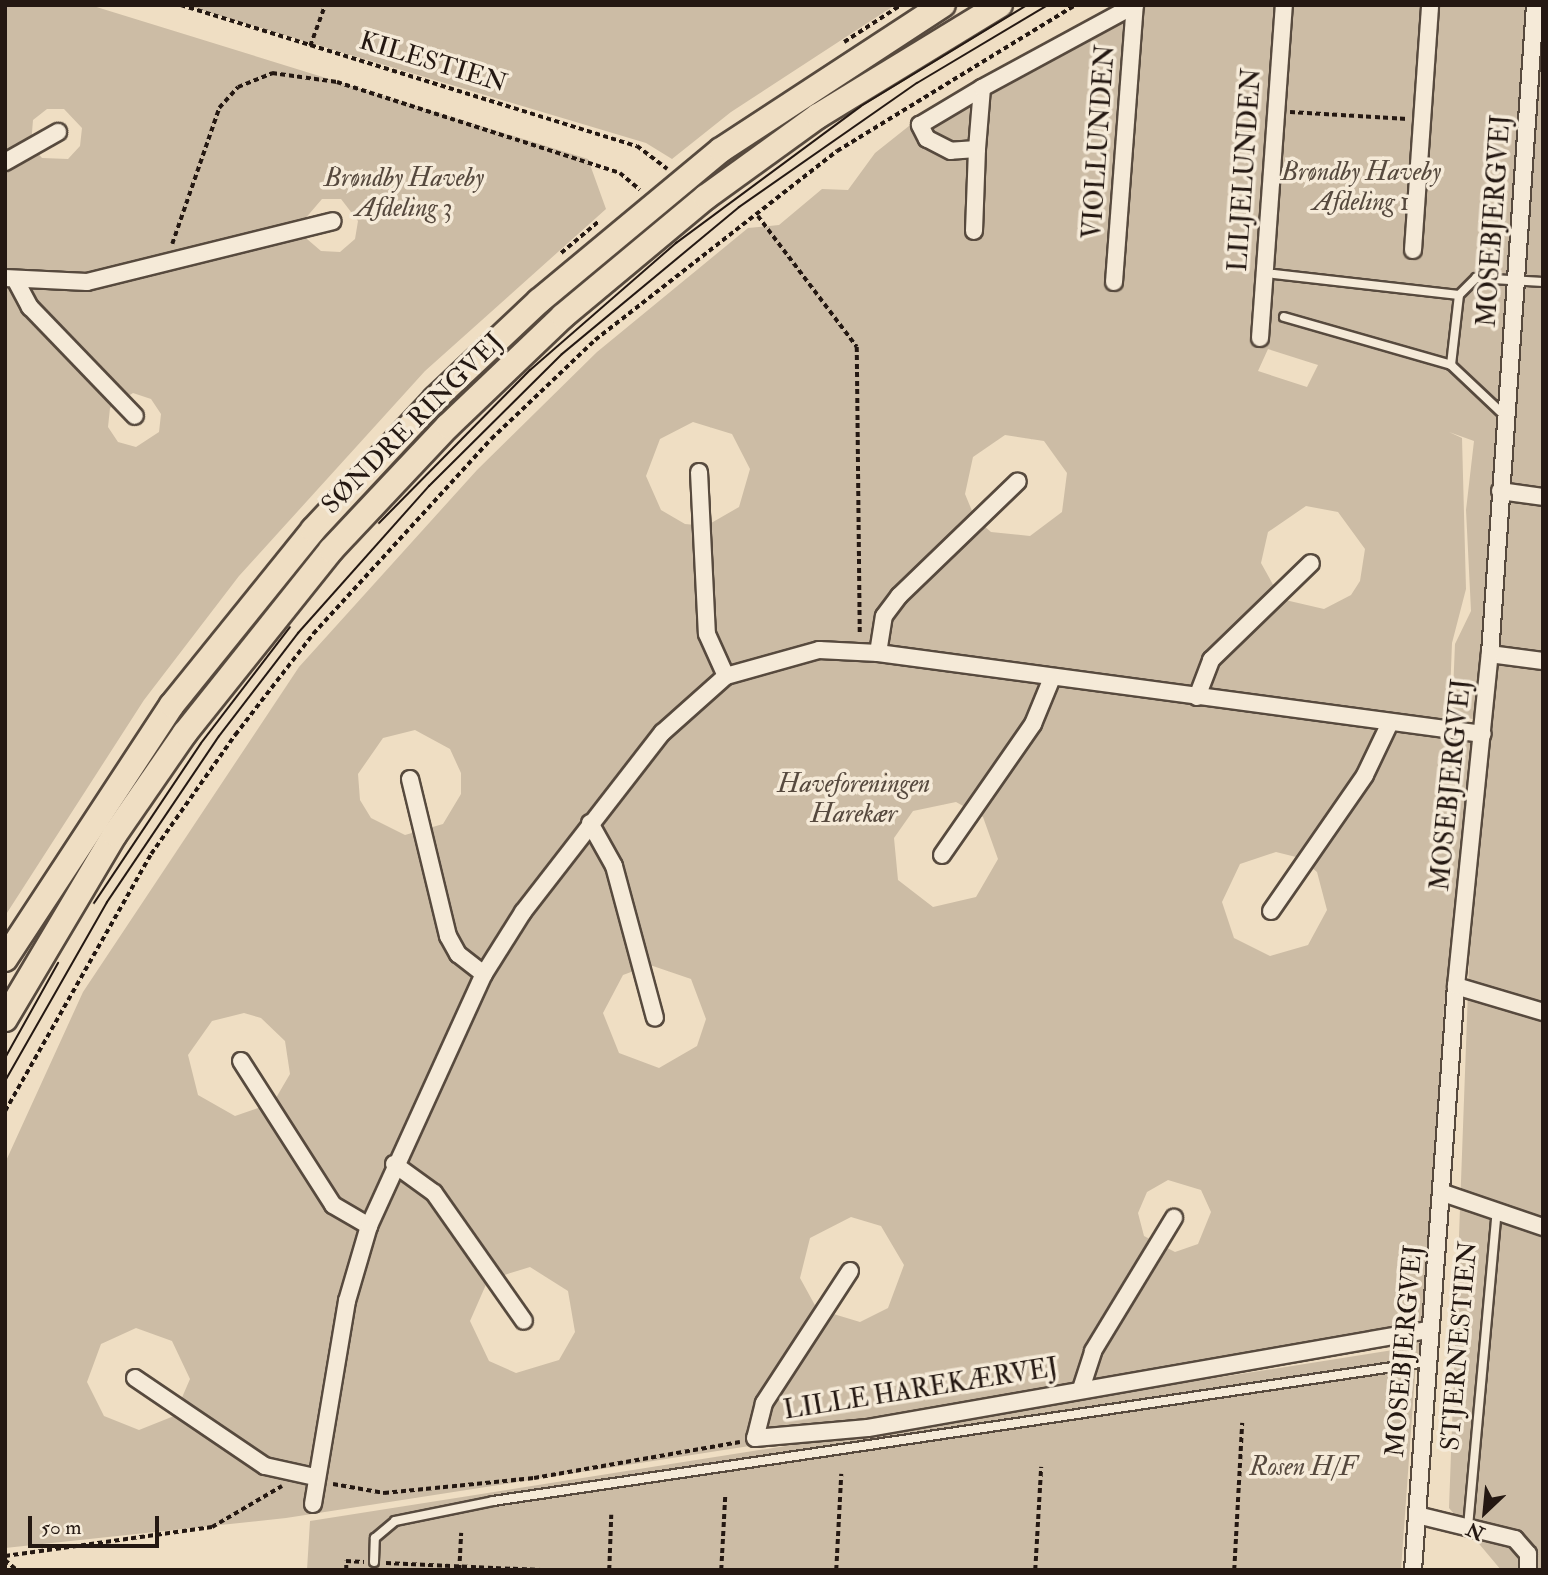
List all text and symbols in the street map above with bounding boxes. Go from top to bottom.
street label: KILESTIEN [356,26,510,100]
street label: VIOLLUNDEN [1078,44,1122,240]
street label: LILJELUNDEN [1223,67,1269,273]
street label: MOSEBJERGVEJ [1472,114,1518,328]
park label: Brøndby Haveby Afdeling 1 [1281,157,1441,218]
park label: Brøndby Haveby Afdeling 3 [324,163,484,224]
street label: SØNDRE RINGVEJ [316,327,510,521]
street label: MOSEBJERGVEJ [1425,678,1479,892]
park label: Haveforeningen Harekær [778,769,930,830]
street label: STJERNESTIEN [1435,1240,1485,1452]
street label: MOSEBJERGVEJ [1380,1244,1430,1458]
street label: LILLE HAREKÆRVEJ [782,1353,1060,1427]
park label: Rosen H/F [1249,1452,1357,1484]
north arrow [1450,1477,1520,1547]
scale bar [32,1502,163,1546]
text: 50 m [41,1514,82,1541]
text: N [1463,1516,1489,1545]

